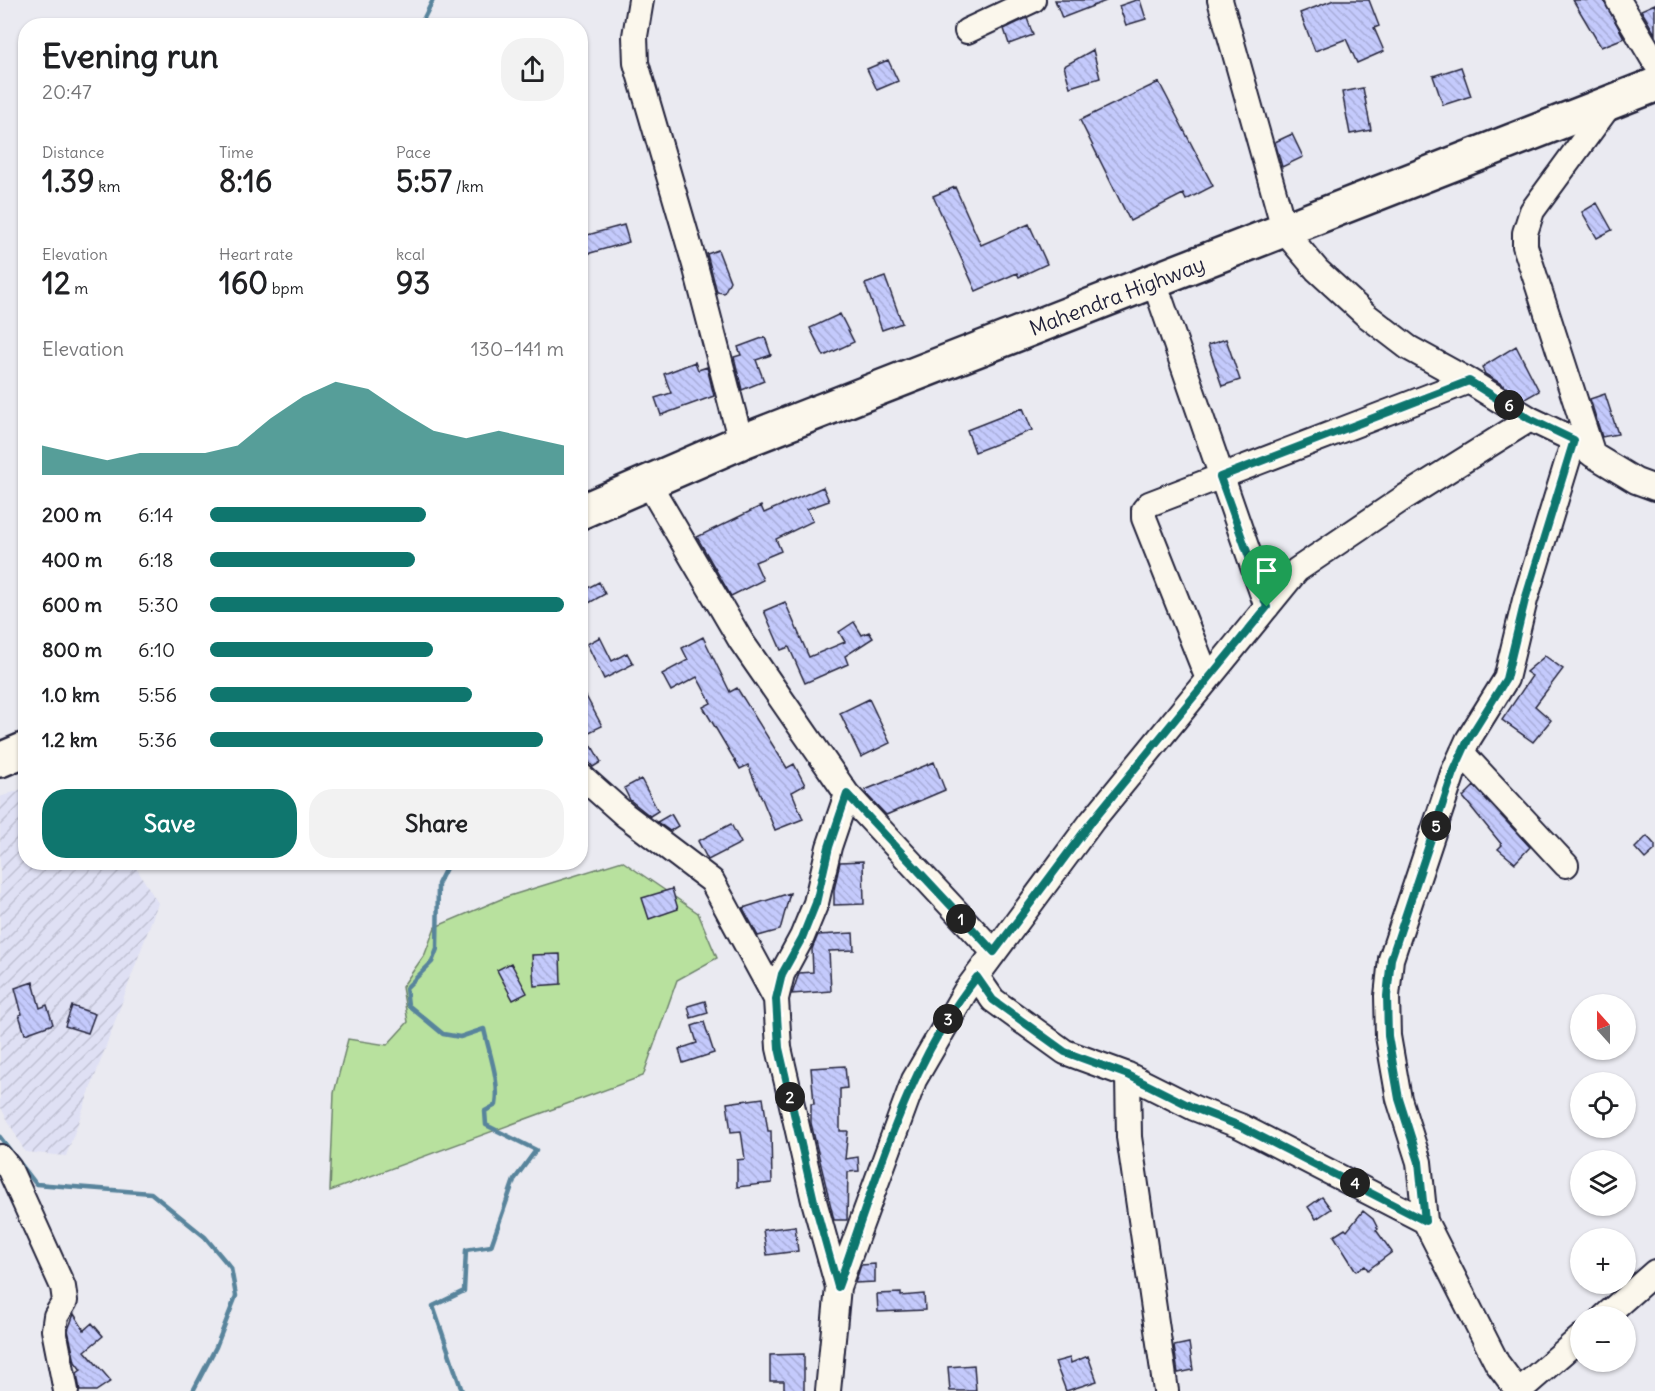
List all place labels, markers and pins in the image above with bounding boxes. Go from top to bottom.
pin: 6 [1494,390,1524,420]
pin [1241,545,1292,607]
pin: 5 [1421,811,1451,841]
pin: 1 [946,904,976,934]
pin: 3 [933,1004,963,1034]
pin: 2 [775,1082,805,1112]
pin: 4 [1340,1168,1370,1198]

